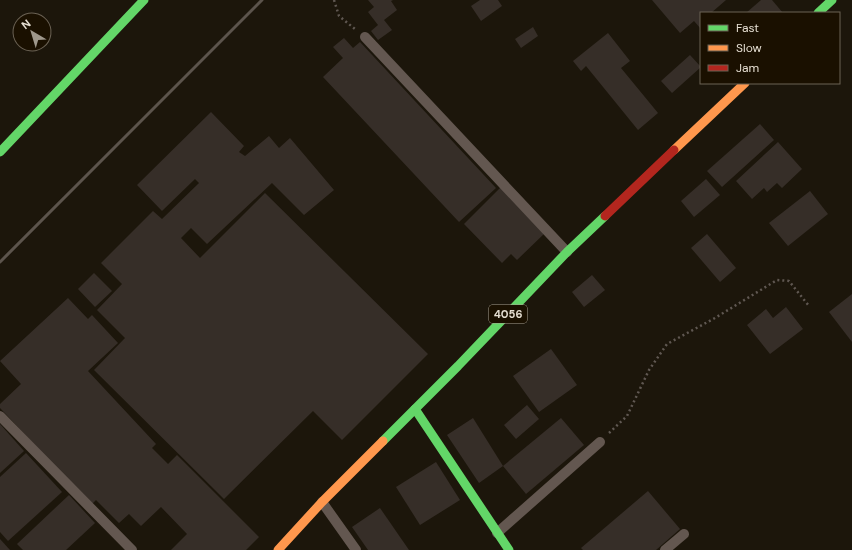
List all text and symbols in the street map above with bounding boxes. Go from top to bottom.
north arrow [12,12,52,52]
legend [700,12,840,84]
text: N [18,16,33,32]
text: Fast [736,20,759,36]
text: Slow [736,40,762,56]
text: Jam [736,60,759,76]
road number: 4056 [489,305,527,323]

